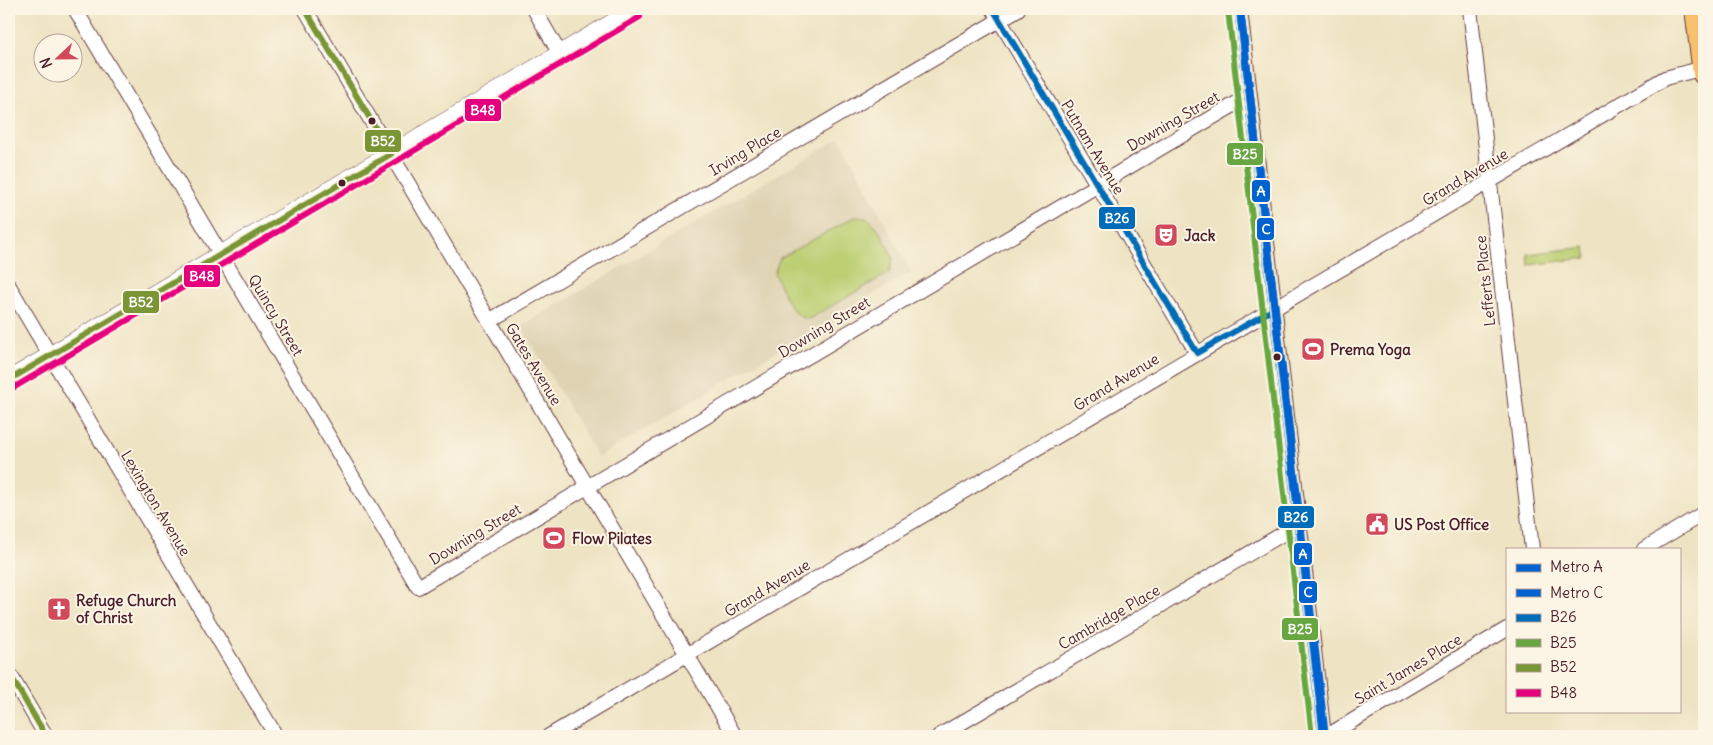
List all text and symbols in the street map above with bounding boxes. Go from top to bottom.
north arrow [32,32,82,82]
text: N [36,55,56,71]
street label: Downing Street [1123,87,1223,155]
street label: Putnam Avenue [1057,96,1129,198]
line badge: B48 [464,98,502,122]
text: B48 [470,101,496,119]
unlabelled marker [367,116,377,126]
street label: Irving Place [706,122,784,180]
line badge: B52 [364,129,402,153]
text: B52 [371,132,396,150]
line badge: B25 [1226,142,1264,166]
street label: Grand Avenue [1419,144,1511,210]
text: B25 [1233,145,1257,163]
unlabelled marker [337,178,347,188]
line badge: A [1251,179,1271,203]
text: A [1257,182,1266,200]
line badge: B26 [1098,206,1136,230]
text: B26 [1105,209,1129,227]
line badge: C [1256,217,1275,241]
text: C [1261,220,1271,238]
theatre icon: Jack [1153,222,1179,248]
place label: Jack [1184,226,1216,245]
street label: Lefferts Place [1471,235,1499,327]
line badge: B48 [183,264,221,288]
text: B48 [189,267,215,285]
street label: Quincy Street [244,271,308,359]
line badge: B52 [122,290,160,314]
street label: Downing Street [775,292,873,362]
text: B52 [129,293,154,311]
street label: Gates Avenue [502,319,566,409]
sports icon: Prema Yoga [1300,336,1326,362]
place label: Prema Yoga [1330,340,1411,360]
street label: Grand Avenue [1070,349,1162,415]
unlabelled marker [1272,352,1282,362]
street label: Lexington Avenue [117,447,195,559]
street label: Downing Street [426,499,524,569]
line badge: B26 [1277,505,1315,529]
text: B26 [1284,508,1308,526]
public building icon: US Post Office [1364,511,1390,537]
place label: US Post Office [1394,515,1489,534]
sports icon: Flow Pilates [541,525,567,551]
place label: Flow Pilates [572,529,652,548]
line badge: A [1293,542,1313,566]
text: A [1299,545,1308,563]
legend [1506,548,1680,712]
street label: Grand Avenue [721,555,813,621]
text: Metro A [1550,557,1603,576]
street label: Cambridge Place [1055,580,1163,654]
line badge: C [1298,580,1318,604]
text: C [1303,583,1313,601]
text: Metro C [1550,583,1603,602]
place label: Refuge Church of Christ [76,591,177,627]
church icon: Refuge Church of Christ [46,596,72,622]
text: B26 [1550,607,1577,626]
line badge: B25 [1281,617,1319,641]
text: B25 [1288,620,1312,638]
street label: Saint James Place [1351,630,1465,708]
text: B25 [1550,633,1577,652]
text: B52 [1550,657,1577,676]
text: B48 [1550,683,1577,702]

